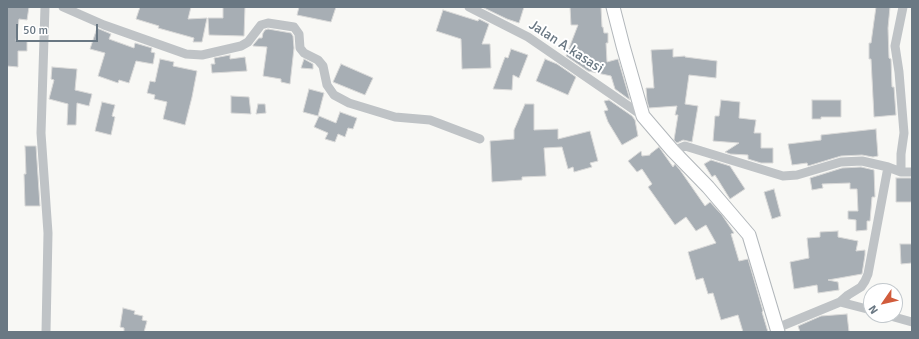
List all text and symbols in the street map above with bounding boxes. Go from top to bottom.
scale bar [18,16,100,42]
street label: Jalan A.kasasi [526,17,606,77]
text: 50 m [23,23,48,38]
north arrow [863,283,903,323]
text: N [866,303,881,316]

